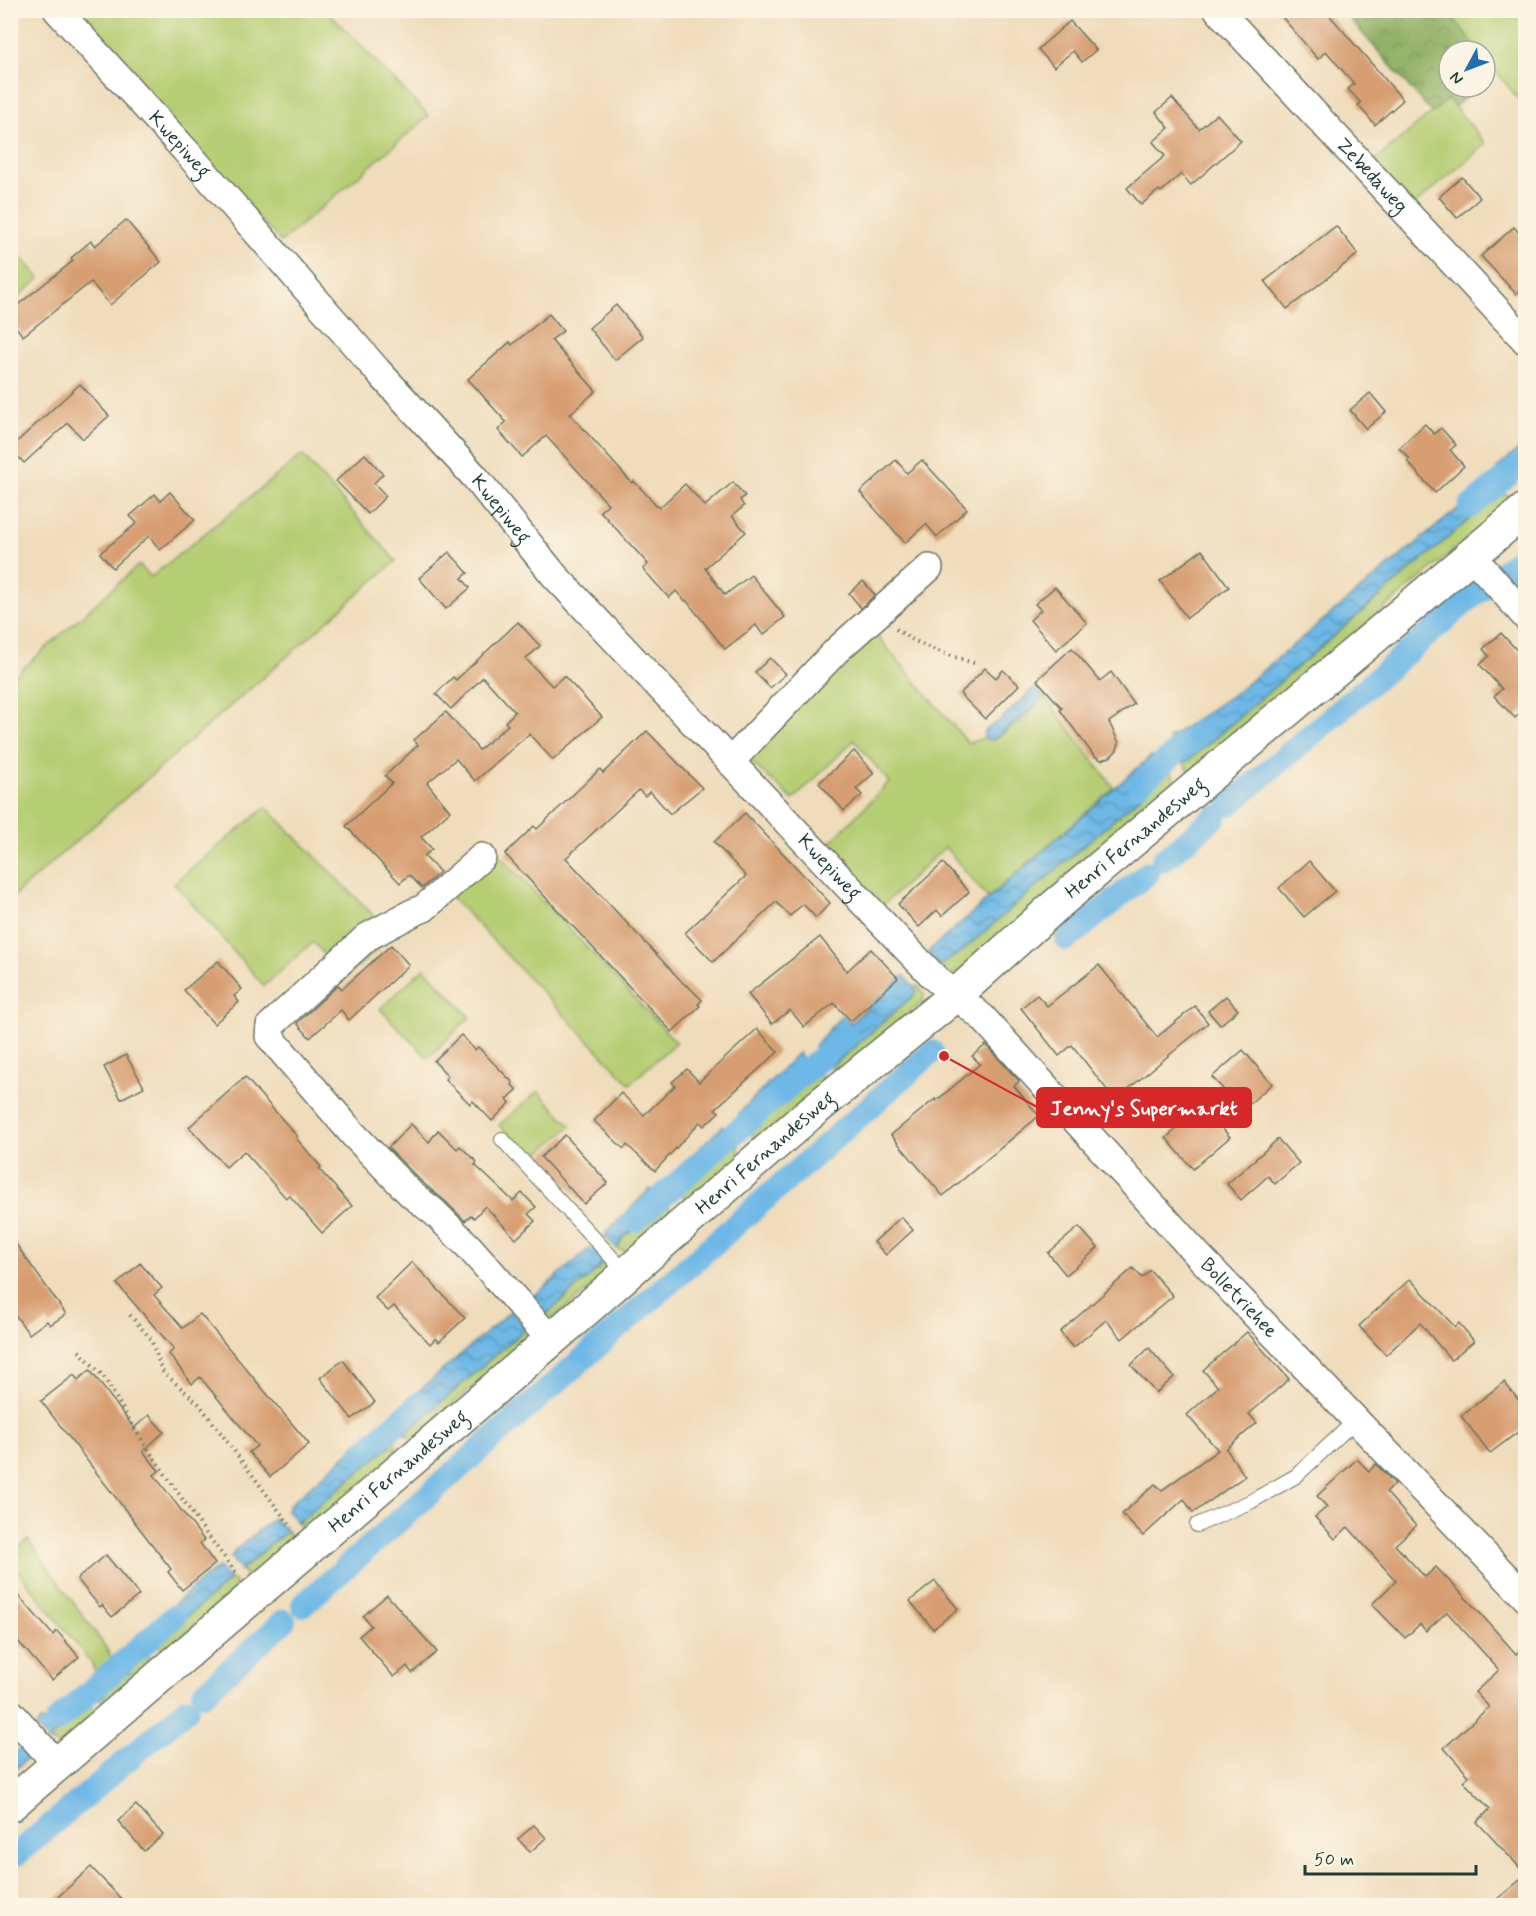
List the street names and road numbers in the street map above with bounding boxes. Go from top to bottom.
street label: Kwepiweg [142,105,217,185]
street label: Zebedaweg [1330,132,1414,220]
street label: Kwepiweg [465,469,537,551]
street label: Henri Fernandesweg [1059,771,1213,905]
street label: Kwepiweg [791,828,868,907]
street label: Henri Fernandesweg [690,1085,842,1221]
street label: Bolletriehee [1194,1252,1284,1344]
street label: Henri Fernandesweg [322,1403,475,1539]

